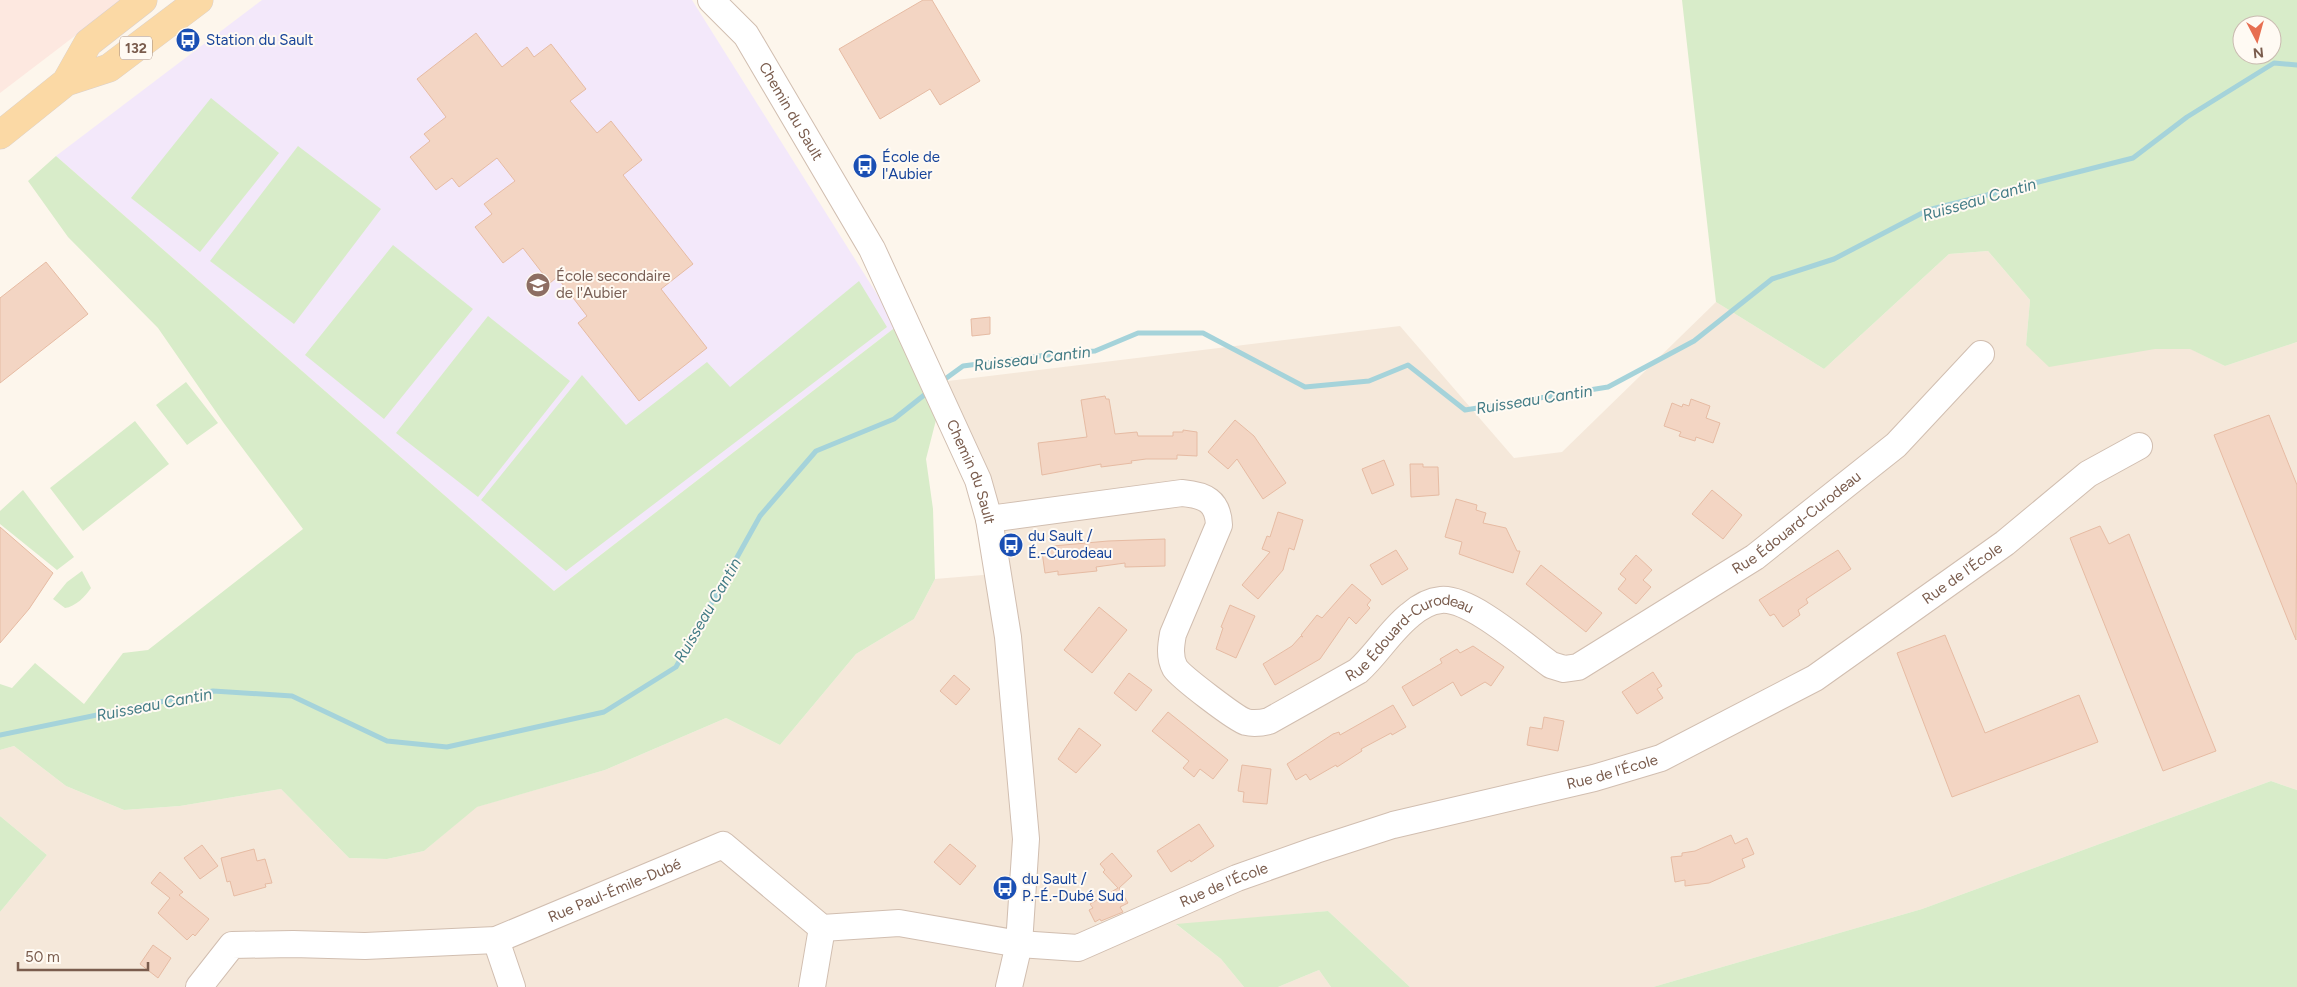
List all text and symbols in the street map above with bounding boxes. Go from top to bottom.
north arrow [2232,15,2282,65]
bus stop icon: Station du Sault [175,27,201,53]
place label: Station du Sault [206,31,314,49]
road number: 132 [120,36,152,59]
text: N [2252,43,2265,61]
street label: Chemin du Sault [755,59,827,164]
place label: École de l'Aubier [882,148,940,183]
bus stop icon: École de l'Aubier [852,153,878,179]
water label: Ruisseau Cantin [1920,174,2038,225]
place label: École secondaire de l'Aubier [556,267,670,302]
school or university icon: École secondaire de l'Aubier [525,272,551,298]
water label: Ruisseau Cantin [973,342,1092,375]
water label: Ruisseau Cantin [1475,381,1594,418]
street label: Chemin du Sault [943,417,999,526]
street label: Rue Édouard-Curodeau [1729,467,1865,578]
place label: du Sault / É.-Curodeau [1028,527,1112,562]
bus stop icon: du Sault / É.-Curodeau [998,532,1024,558]
street label: Rue de l'École [1919,539,2006,608]
water label: Ruisseau Cantin [670,555,745,666]
street label: Rue Édouard-Curodeau [1342,591,1477,685]
water label: Ruisseau Cantin [95,684,214,725]
street label: Rue de l'École [1565,750,1660,793]
street label: Rue Paul-Émile-Dubé [545,855,684,926]
street label: Rue de l'École [1177,859,1270,911]
place label: du Sault / P.-É.-Dubé Sud [1022,870,1124,905]
bus stop icon: du Sault / P.-É.-Dubé Sud [992,875,1018,901]
scale bar [18,940,148,972]
text: 50 m [25,948,60,966]

